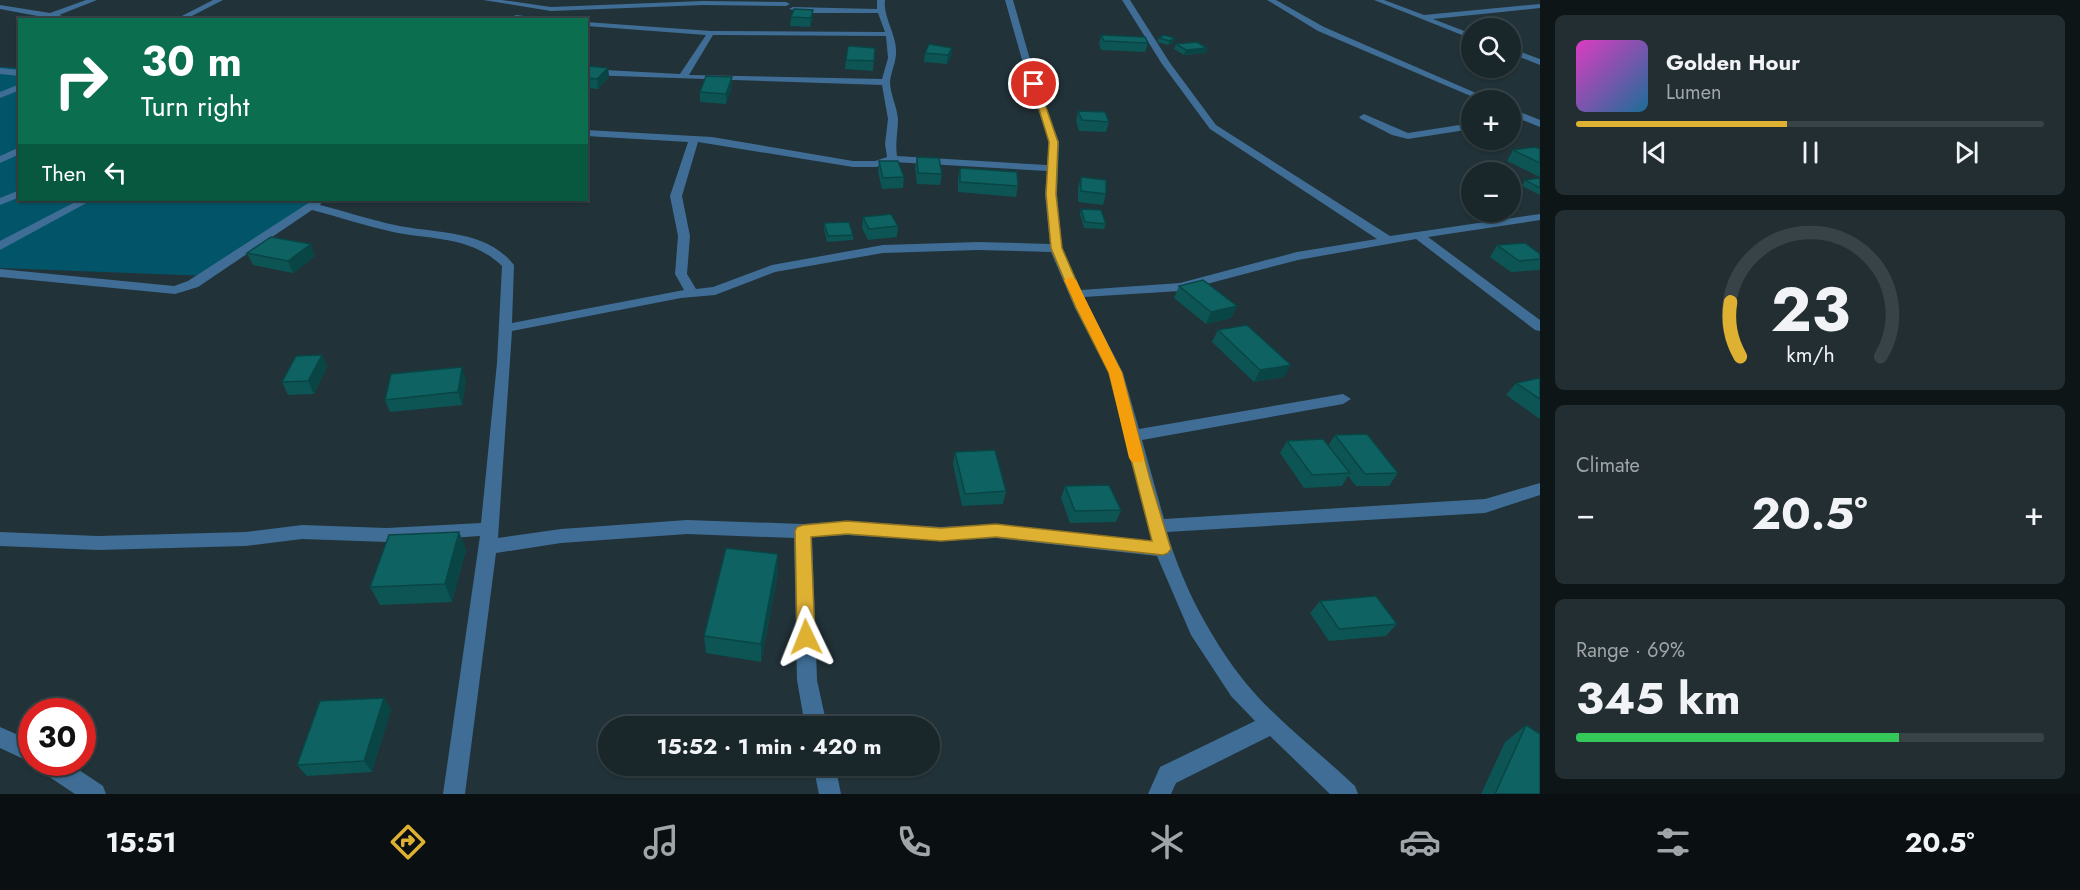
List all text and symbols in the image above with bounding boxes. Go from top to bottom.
map controls [1461,18,1521,222]
button: search [1461,18,1521,78]
text: 30 m [141,31,242,92]
icon: right [42,42,120,120]
text: Golden Hour [1666,46,1800,78]
pin [1008,58,1059,109]
icon: arrive [1017,67,1050,100]
text: Lumen [1666,78,1722,107]
text: Turn right [141,87,249,126]
button: + [1461,90,1521,150]
icon: previous [1638,136,1671,169]
icon: pause [1794,136,1827,169]
icon: next [1950,136,1983,169]
icon: left [99,156,132,189]
text: Then [42,157,87,189]
button: − [1461,162,1521,222]
text: 23 [1770,264,1850,354]
text: km/h [1786,339,1834,370]
text: Climate [1576,451,1640,480]
text: 20.5° [1751,481,1868,546]
text: − [1576,490,1595,537]
text: + [2024,490,2044,537]
position arrow [774,605,838,669]
text: Range · 69% [1576,636,1685,665]
text: 345 km [1576,666,1741,731]
speed limit sign: 30 [18,698,96,776]
text: 15:52 · 1 min · 420 m [656,730,882,762]
icon: directions [387,821,429,863]
icon: music [640,821,682,863]
icon: phone [893,821,935,863]
icon: climate [1146,821,1188,863]
icon: car [1399,821,1441,863]
icon: filters [1652,821,1694,863]
text: 15:51 [105,823,176,862]
text: 20.5° [1905,823,1975,862]

